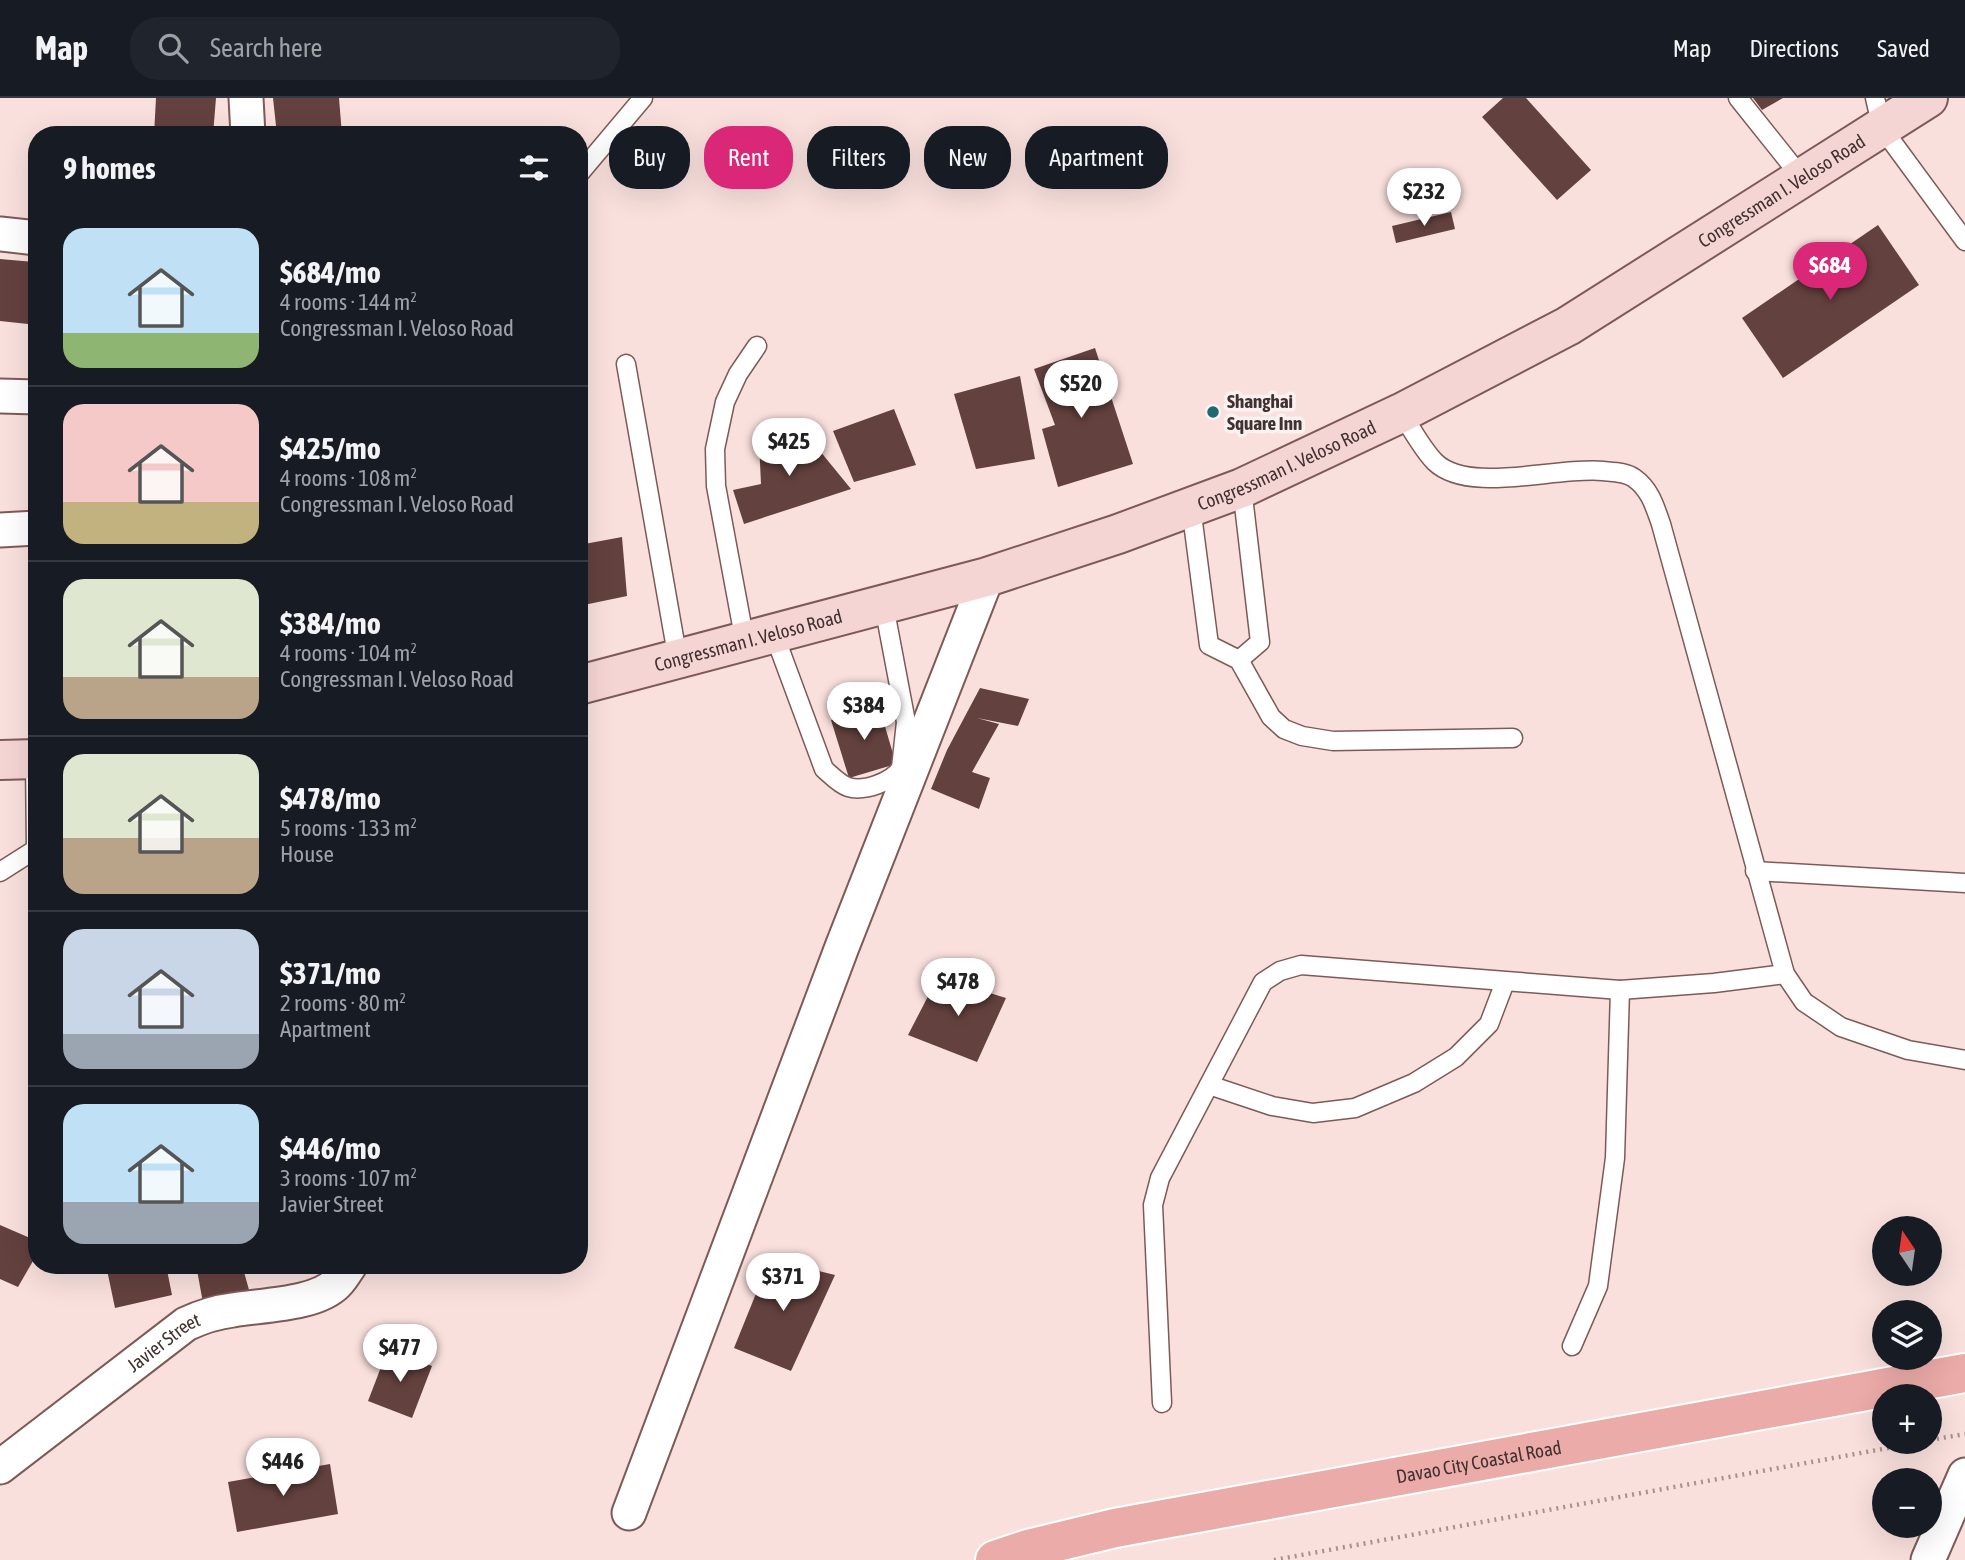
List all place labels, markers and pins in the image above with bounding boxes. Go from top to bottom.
pin: $232 [1383,169,1465,228]
pin: $684 [1789,242,1871,302]
pin: $520 [1040,360,1122,420]
place label: Shanghai Square Inn [1227,390,1302,434]
marker: Shanghai Square Inn [1205,404,1221,420]
pin: $425 [748,418,830,478]
pin: $384 [823,682,905,742]
pin: $478 [917,958,999,1018]
pin: $371 [742,1254,824,1313]
pin: $477 [359,1324,441,1384]
pin: $446 [242,1438,324,1498]

